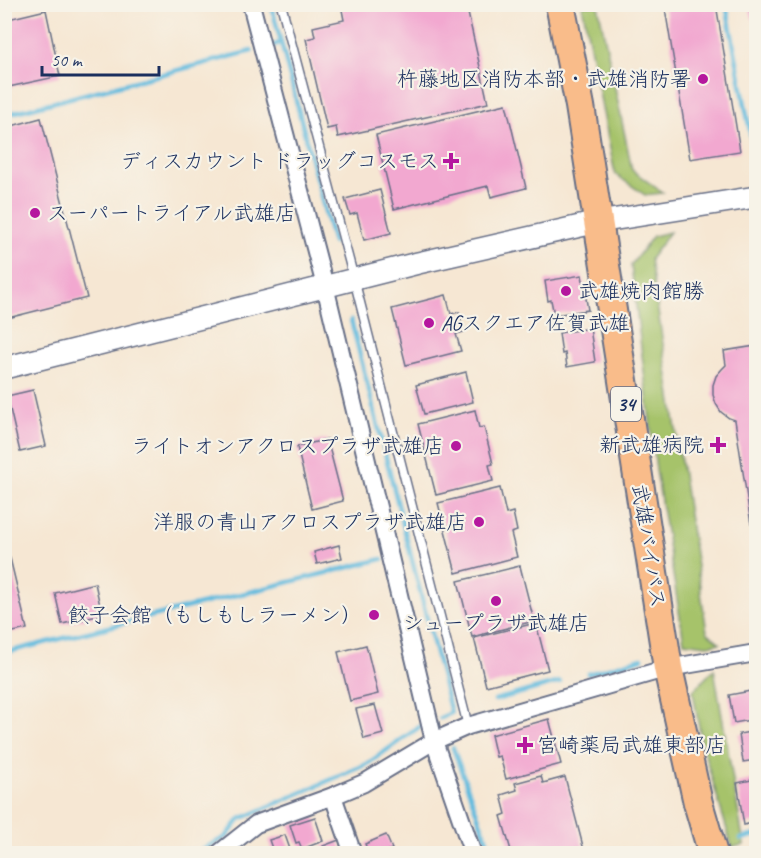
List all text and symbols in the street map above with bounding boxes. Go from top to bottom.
scale bar [42,39,159,77]
text: 50 m [51,49,84,71]
place label: 杵藤地区消防本部・武雄消防署 [397,66,691,92]
marker: 杵藤地区消防本部・武雄消防署 [696,72,710,86]
place label: ディスカウント ドラッグコスモス [120,148,439,174]
marker: ディスカウント ドラッグコスモス [444,154,458,168]
place label: スーパートライアル武雄店 [47,200,296,226]
marker: スーパートライアル武雄店 [28,206,42,220]
place label: 武雄焼肉館勝 [578,278,704,304]
marker: 武雄焼肉館勝 [559,284,573,298]
place label: AGスクエア佐賀武雄 [441,310,630,336]
marker: AGスクエア佐賀武雄 [422,316,436,330]
road number: 34 [611,387,641,421]
place label: 新武雄病院 [599,432,704,458]
place label: ライトオンアクロスプラザ武雄店 [131,433,444,459]
marker: 新武雄病院 [709,436,727,454]
marker: ライトオンアクロスプラザ武雄店 [449,439,463,453]
street label: 武雄バイパス [626,482,672,610]
place label: 洋服の青山アクロスプラザ武雄店 [153,509,467,535]
marker: 洋服の青山アクロスプラザ武雄店 [472,515,486,529]
marker: シュープラザ武雄店 [489,594,503,608]
place label: 餃子会館（もしもしラーメン） [68,602,362,628]
marker: 餃子会館（もしもしラーメン） [367,608,381,622]
place label: シュープラザ武雄店 [403,610,589,636]
place label: 宮崎薬局武雄東部店 [537,732,726,758]
marker: 宮崎薬局武雄東部店 [518,738,532,752]

